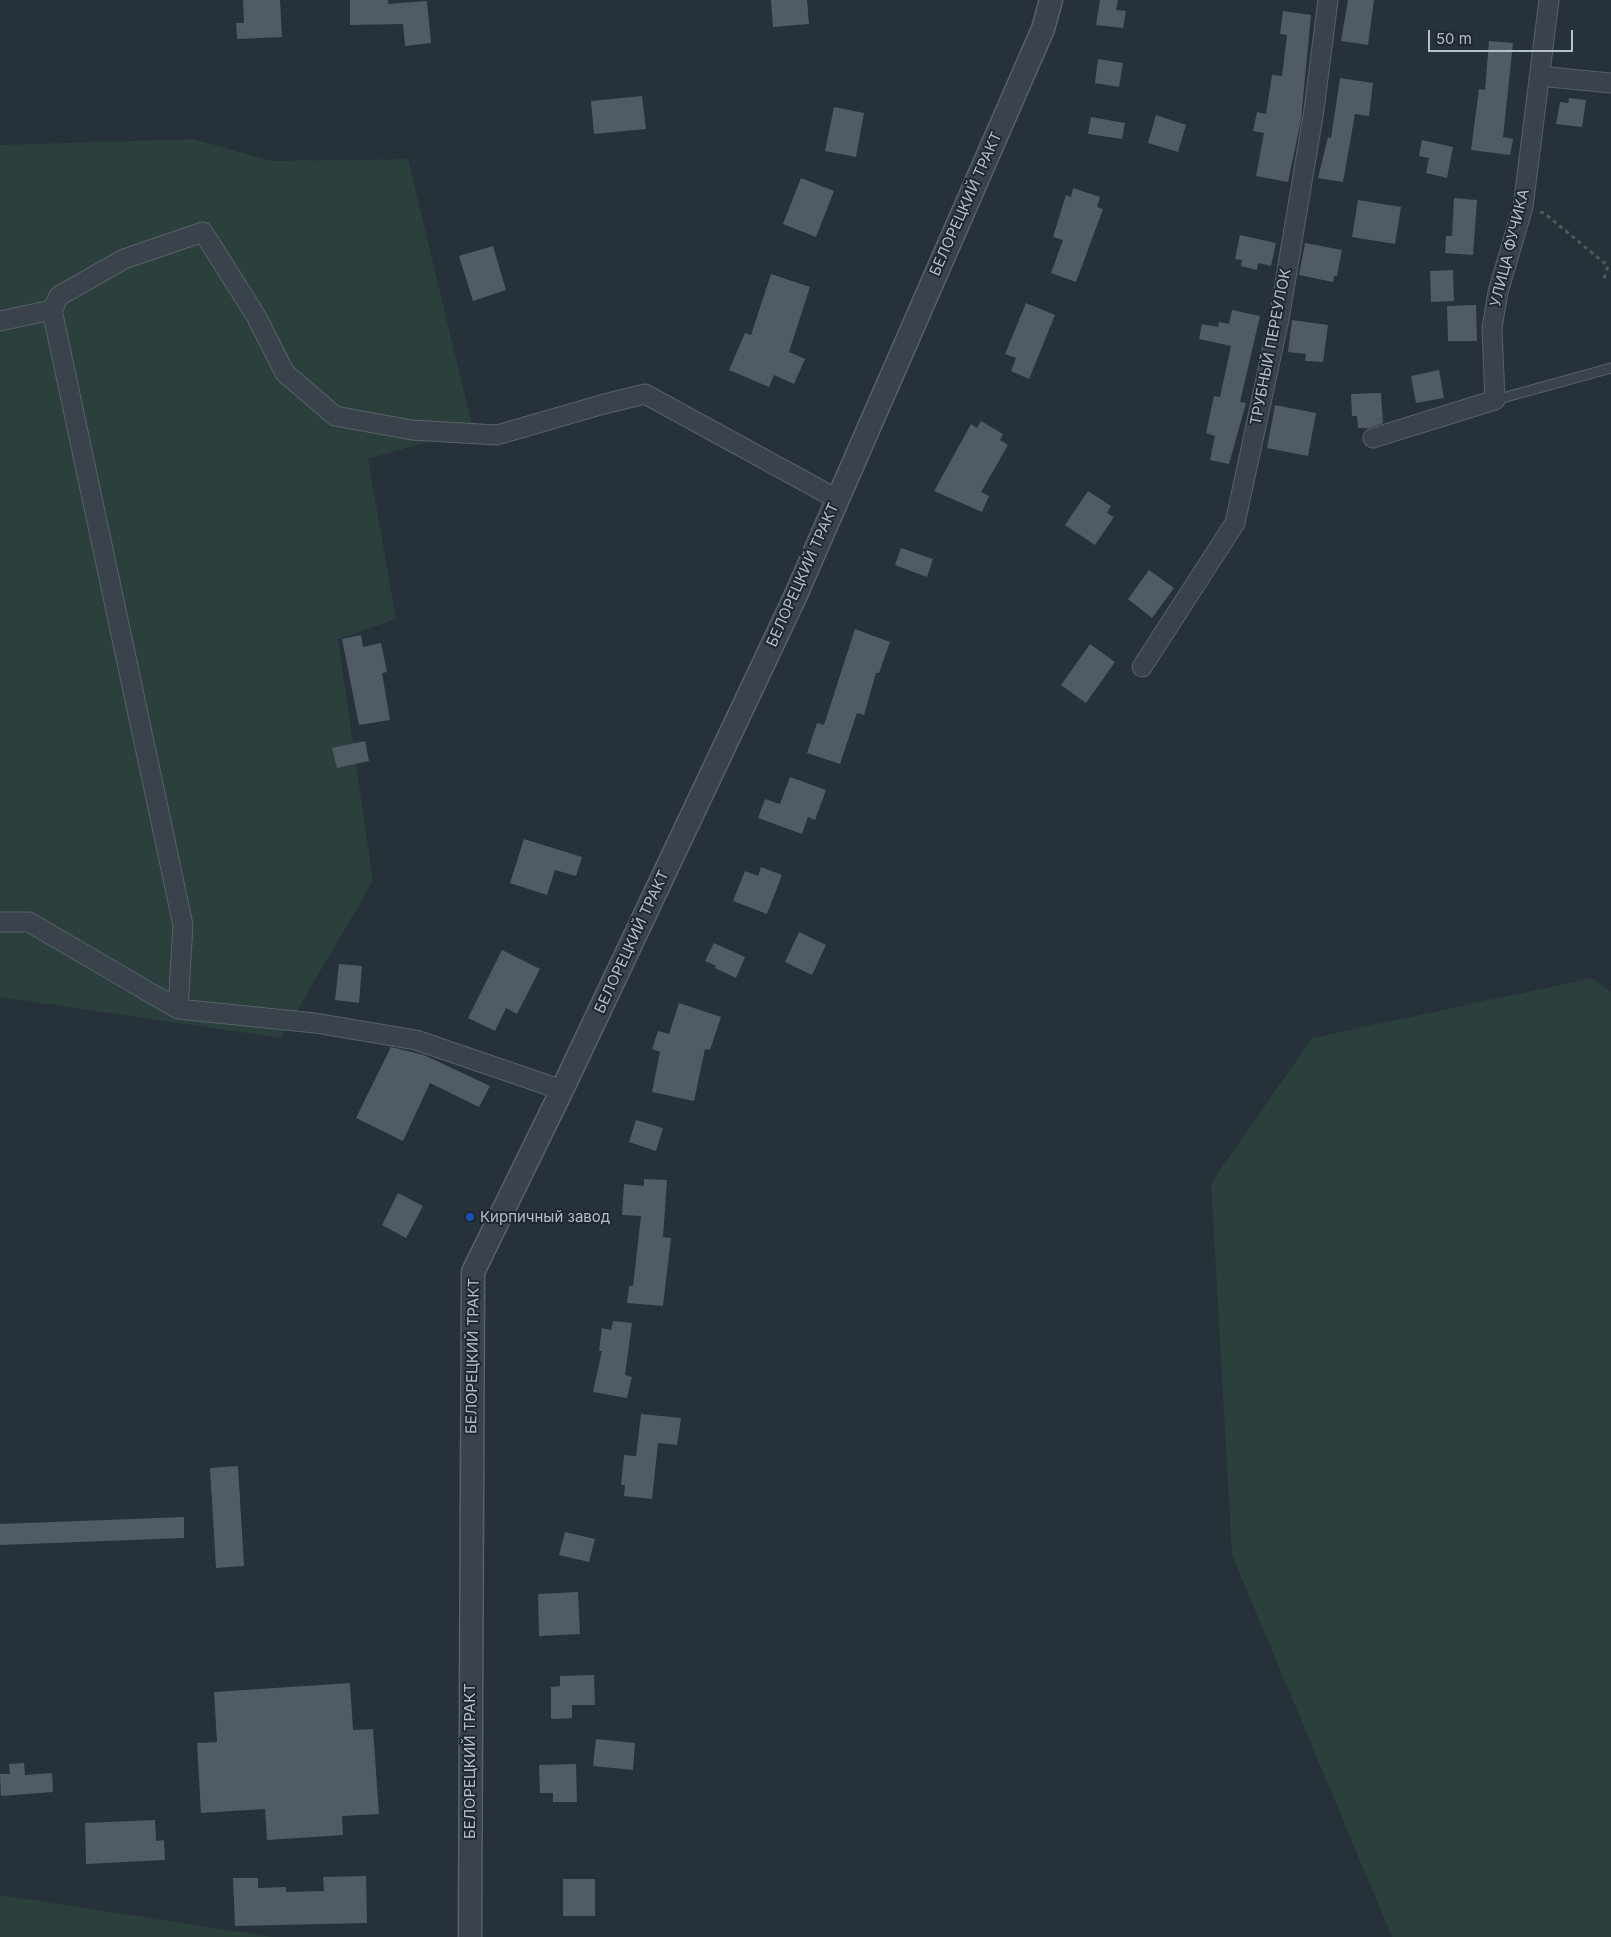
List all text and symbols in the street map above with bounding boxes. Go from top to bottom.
scale bar [1431,20,1576,52]
text: 50 m [1436,29,1472,48]
street label: БЕЛОРЕЦКИЙ ТРАКТ [926,129,1006,279]
street label: УЛИЦА ФУЧИКА [1487,187,1533,309]
street label: ТРУБНЫЙ ПЕРЕУЛОК [1247,267,1295,427]
street label: БЕЛОРЕЦКИЙ ТРАКТ [763,500,843,650]
street label: БЕЛОРЕЦКИЙ ТРАКТ [591,868,673,1016]
place label: Кирпичный завод [480,1208,610,1226]
marker: Кирпичный завод [464,1211,476,1223]
street label: БЕЛОРЕЦКИЙ ТРАКТ [463,1278,483,1434]
street label: БЕЛОРЕЦКИЙ ТРАКТ [461,1683,479,1839]

